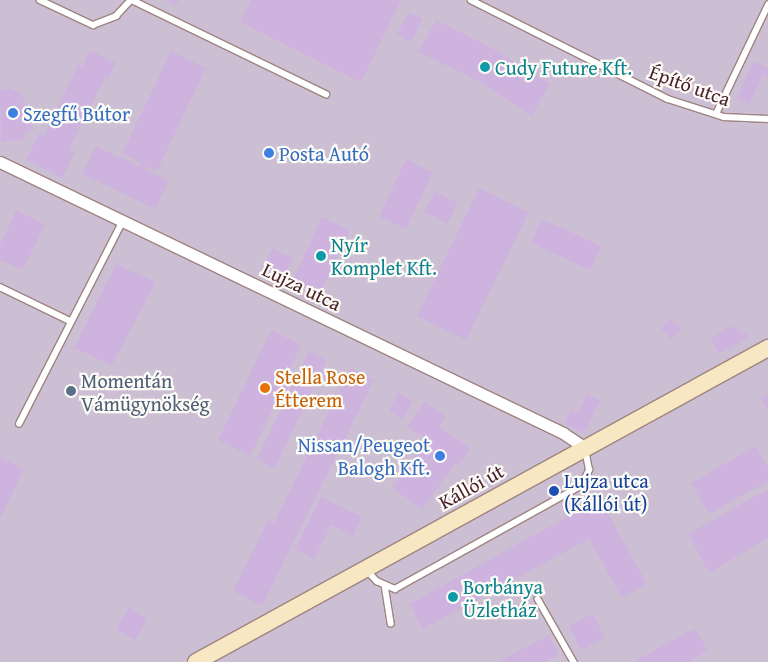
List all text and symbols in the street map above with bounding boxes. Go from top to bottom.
place label: Cudy Future Kft. [495,55,632,79]
street label: Építő utca [646,59,734,111]
marker: Cudy Future Kft. [479,61,491,73]
place label: Szegfű Bútor [23,101,130,125]
marker: Szegfű Bútor [7,107,19,119]
place label: Posta Autó [279,141,369,165]
marker: Posta Autó [263,147,275,159]
place label: Nyír Komplet Kft. [331,233,437,280]
marker: Nyír Komplet Kft. [315,250,327,262]
street label: Lujza utca [259,257,345,315]
place label: Stella Rose Étterem [275,364,365,411]
place label: Momentán Vámügynökség [81,368,209,415]
marker: Stella Rose Étterem [259,382,271,394]
marker: Momentán Vámügynökség [65,385,77,397]
place label: Nissan/Peugeot Balogh Kft. [298,432,430,479]
marker: Nissan/Peugeot Balogh Kft. [434,450,446,462]
street label: Kállói út [434,458,508,514]
place label: Lujza utca (Kállói út) [564,468,649,515]
marker: Lujza utca (Kállói út) [548,485,560,497]
place label: Borbánya Üzletház [463,574,543,621]
marker: Borbánya Üzletház [447,591,459,603]

